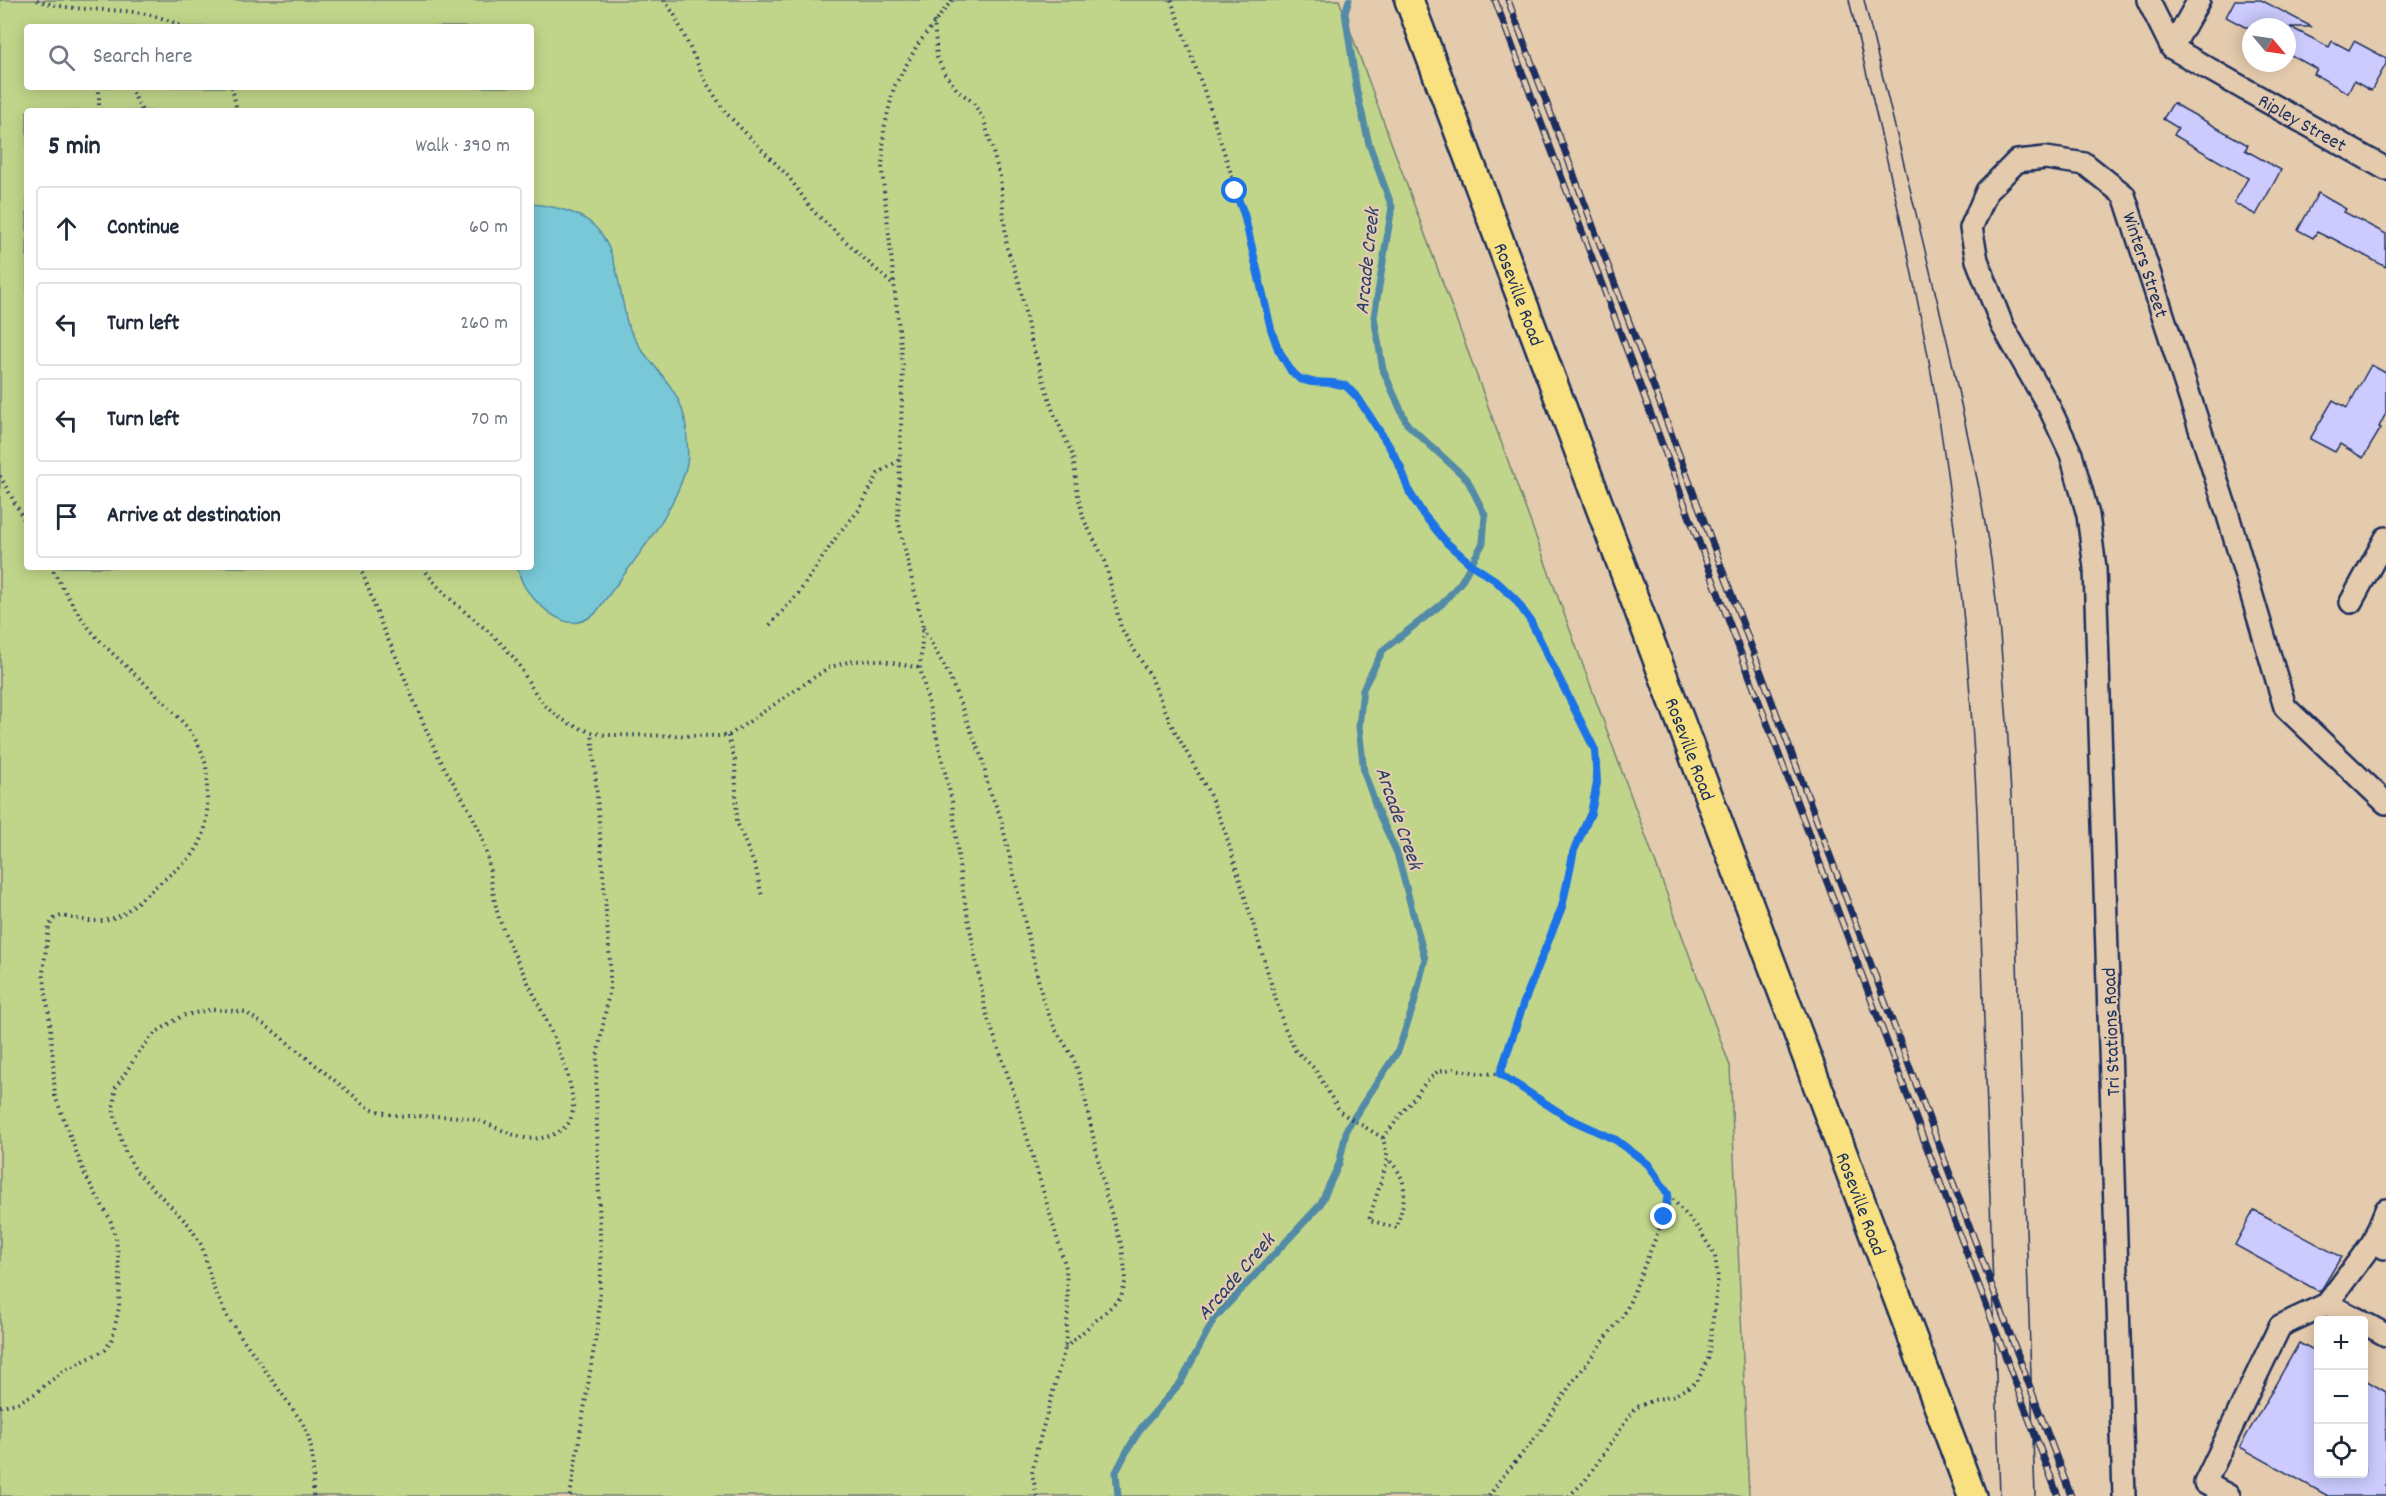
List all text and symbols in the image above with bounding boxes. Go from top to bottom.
north arrow [2242,18,2296,72]
search box [24,24,534,90]
icon: search [45,41,78,74]
text: Search here [93,42,192,73]
street label: Ripley Street [2252,88,2351,161]
text: 5 min [48,129,101,166]
text: Walk · 390 m [415,133,510,161]
route start [1221,177,1247,203]
water label: Arcade Creek [1348,204,1390,316]
street label: Winters Street [2113,209,2174,322]
icon: ahead [50,212,83,245]
text: Continue [107,213,179,244]
text: 60 m [469,214,508,242]
street label: Roseville Road [1485,239,1549,351]
icon: left [50,308,83,341]
text: Turn left [107,309,179,340]
text: 260 m [460,310,508,338]
icon: left [50,404,83,437]
text: Turn left [107,405,179,436]
text: 70 m [471,406,508,434]
icon: arrive [50,500,83,533]
text: Arrive at destination [107,501,281,532]
street label: Roseville Road [1656,694,1720,805]
water label: Arcade Creek [1366,764,1429,877]
street label: Tri Stations Road [2097,967,2129,1097]
street label: Roseville Road [1827,1149,1891,1260]
route end [1650,1203,1676,1229]
water label: Arcade Creek [1191,1226,1285,1328]
map controls [2314,1316,2368,1478]
button: + [2314,1316,2368,1370]
button: − [2314,1370,2368,1424]
button: locate [2314,1424,2368,1478]

